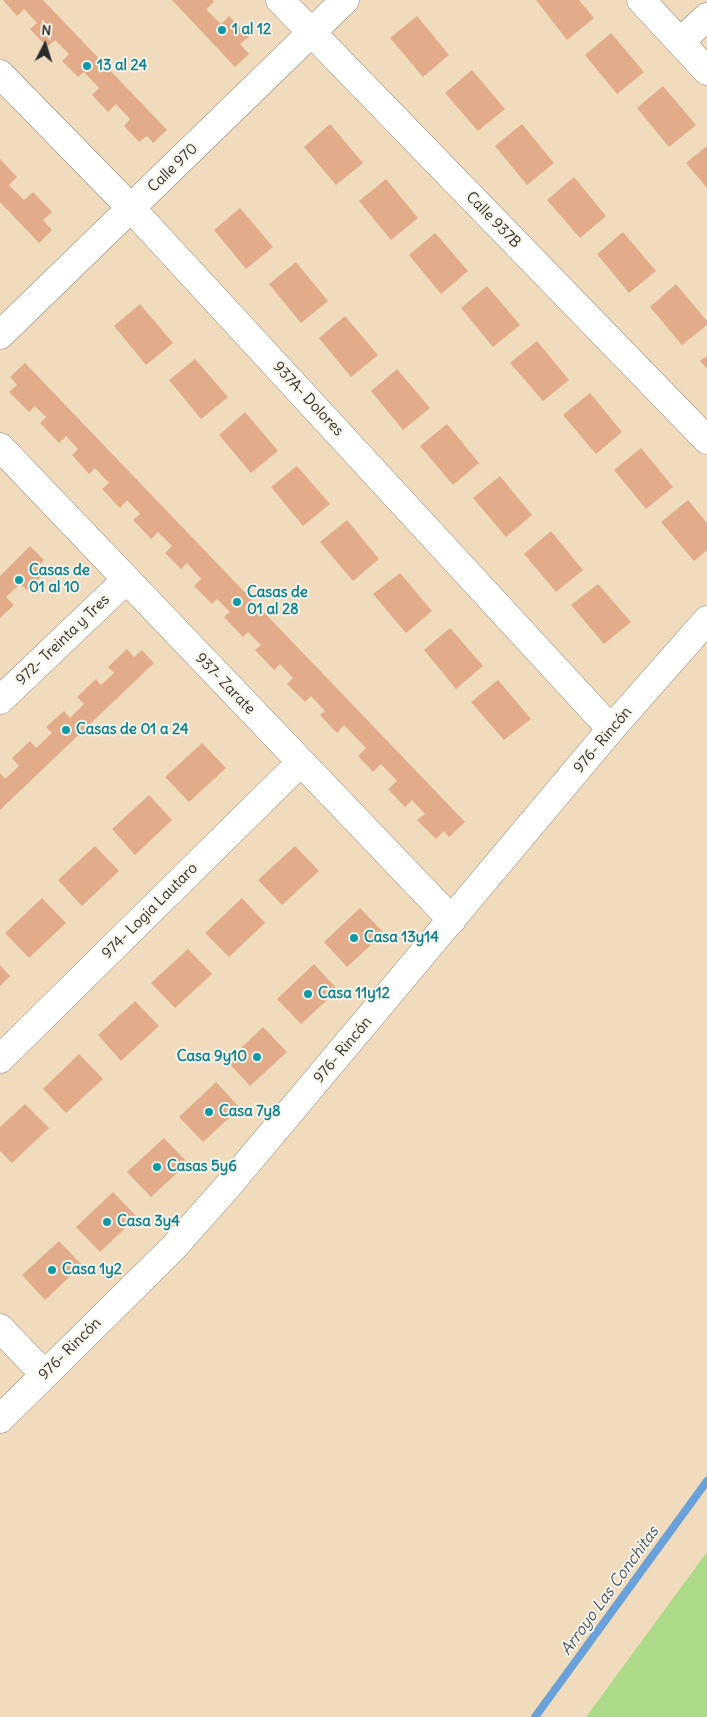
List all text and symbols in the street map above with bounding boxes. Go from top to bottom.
north arrow [20,20,70,70]
text: N [41,21,52,39]
place label: 1 al 12 [232,21,271,39]
marker: 1 al 12 [216,24,228,36]
place label: 13 al 24 [97,57,147,75]
marker: 13 al 24 [81,60,93,72]
street label: Calle 970 [144,140,202,196]
street label: Calle 937B [462,188,524,252]
street label: 937A- Dolores [269,358,347,440]
place label: Casas de 01 al 10 [29,562,90,597]
marker: Casas de 01 al 10 [13,574,25,586]
place label: Casas de 01 al 28 [247,584,308,619]
street label: 972- Treinta y Tres [13,591,113,689]
marker: Casas de 01 al 28 [231,596,243,608]
street label: 937- Zarate [191,650,259,718]
street label: 976- Rincón [570,703,636,777]
place label: Casas de 01 a 24 [76,721,189,739]
marker: Casas de 01 a 24 [60,724,72,736]
street label: 974- Logia Lautaro [98,859,202,963]
place label: Casa 13y14 [364,929,439,947]
marker: Casa 13y14 [348,932,360,944]
place label: Casa 11y12 [318,985,390,1003]
marker: Casa 11y12 [302,988,314,1000]
street label: 976- Rincón [310,1013,376,1087]
place label: Casa 9y10 [177,1048,247,1066]
marker: Casa 9y10 [251,1051,263,1063]
place label: Casa 7y8 [219,1103,281,1121]
marker: Casa 7y8 [203,1106,215,1118]
place label: Casas 5y6 [167,1158,237,1176]
marker: Casas 5y6 [151,1161,163,1173]
place label: Casa 3y4 [117,1213,180,1231]
marker: Casa 3y4 [101,1216,113,1228]
place label: Casa 1y2 [62,1261,122,1279]
marker: Casa 1y2 [46,1264,58,1276]
street label: 976- Rincón [35,1314,105,1384]
water label: Arroyo Las Conchitas [557,1523,663,1659]

